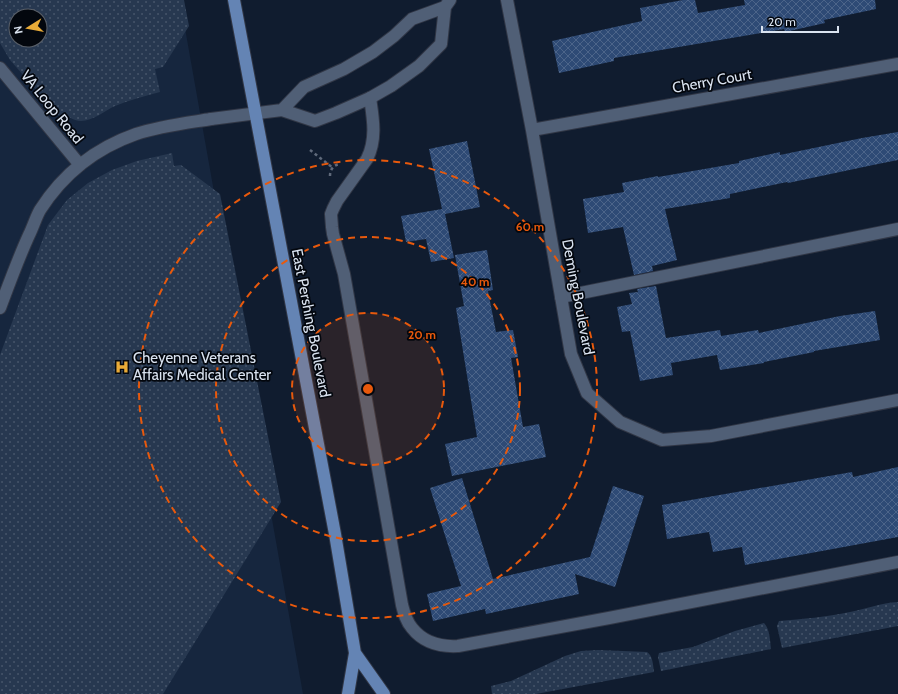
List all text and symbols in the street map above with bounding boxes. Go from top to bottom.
north arrow [8,8,48,48]
scale bar [762,8,838,34]
text: 20 m [768,14,796,29]
text: N [11,25,26,35]
street label: Cherry Court [671,65,753,97]
street label: VA Loop Road [17,67,87,147]
text: 60 m [516,219,544,234]
street label: Deming Boulevard [558,238,598,356]
street label: East Pershing Boulevard [288,247,334,399]
text: 40 m [460,274,490,289]
text: 20 m [408,327,436,342]
place label: Cheyenne Veterans Affairs Medical Center [133,349,271,384]
hospital icon: Cheyenne Veterans Affairs Medical Center [114,359,130,375]
centre of rings [361,382,375,396]

